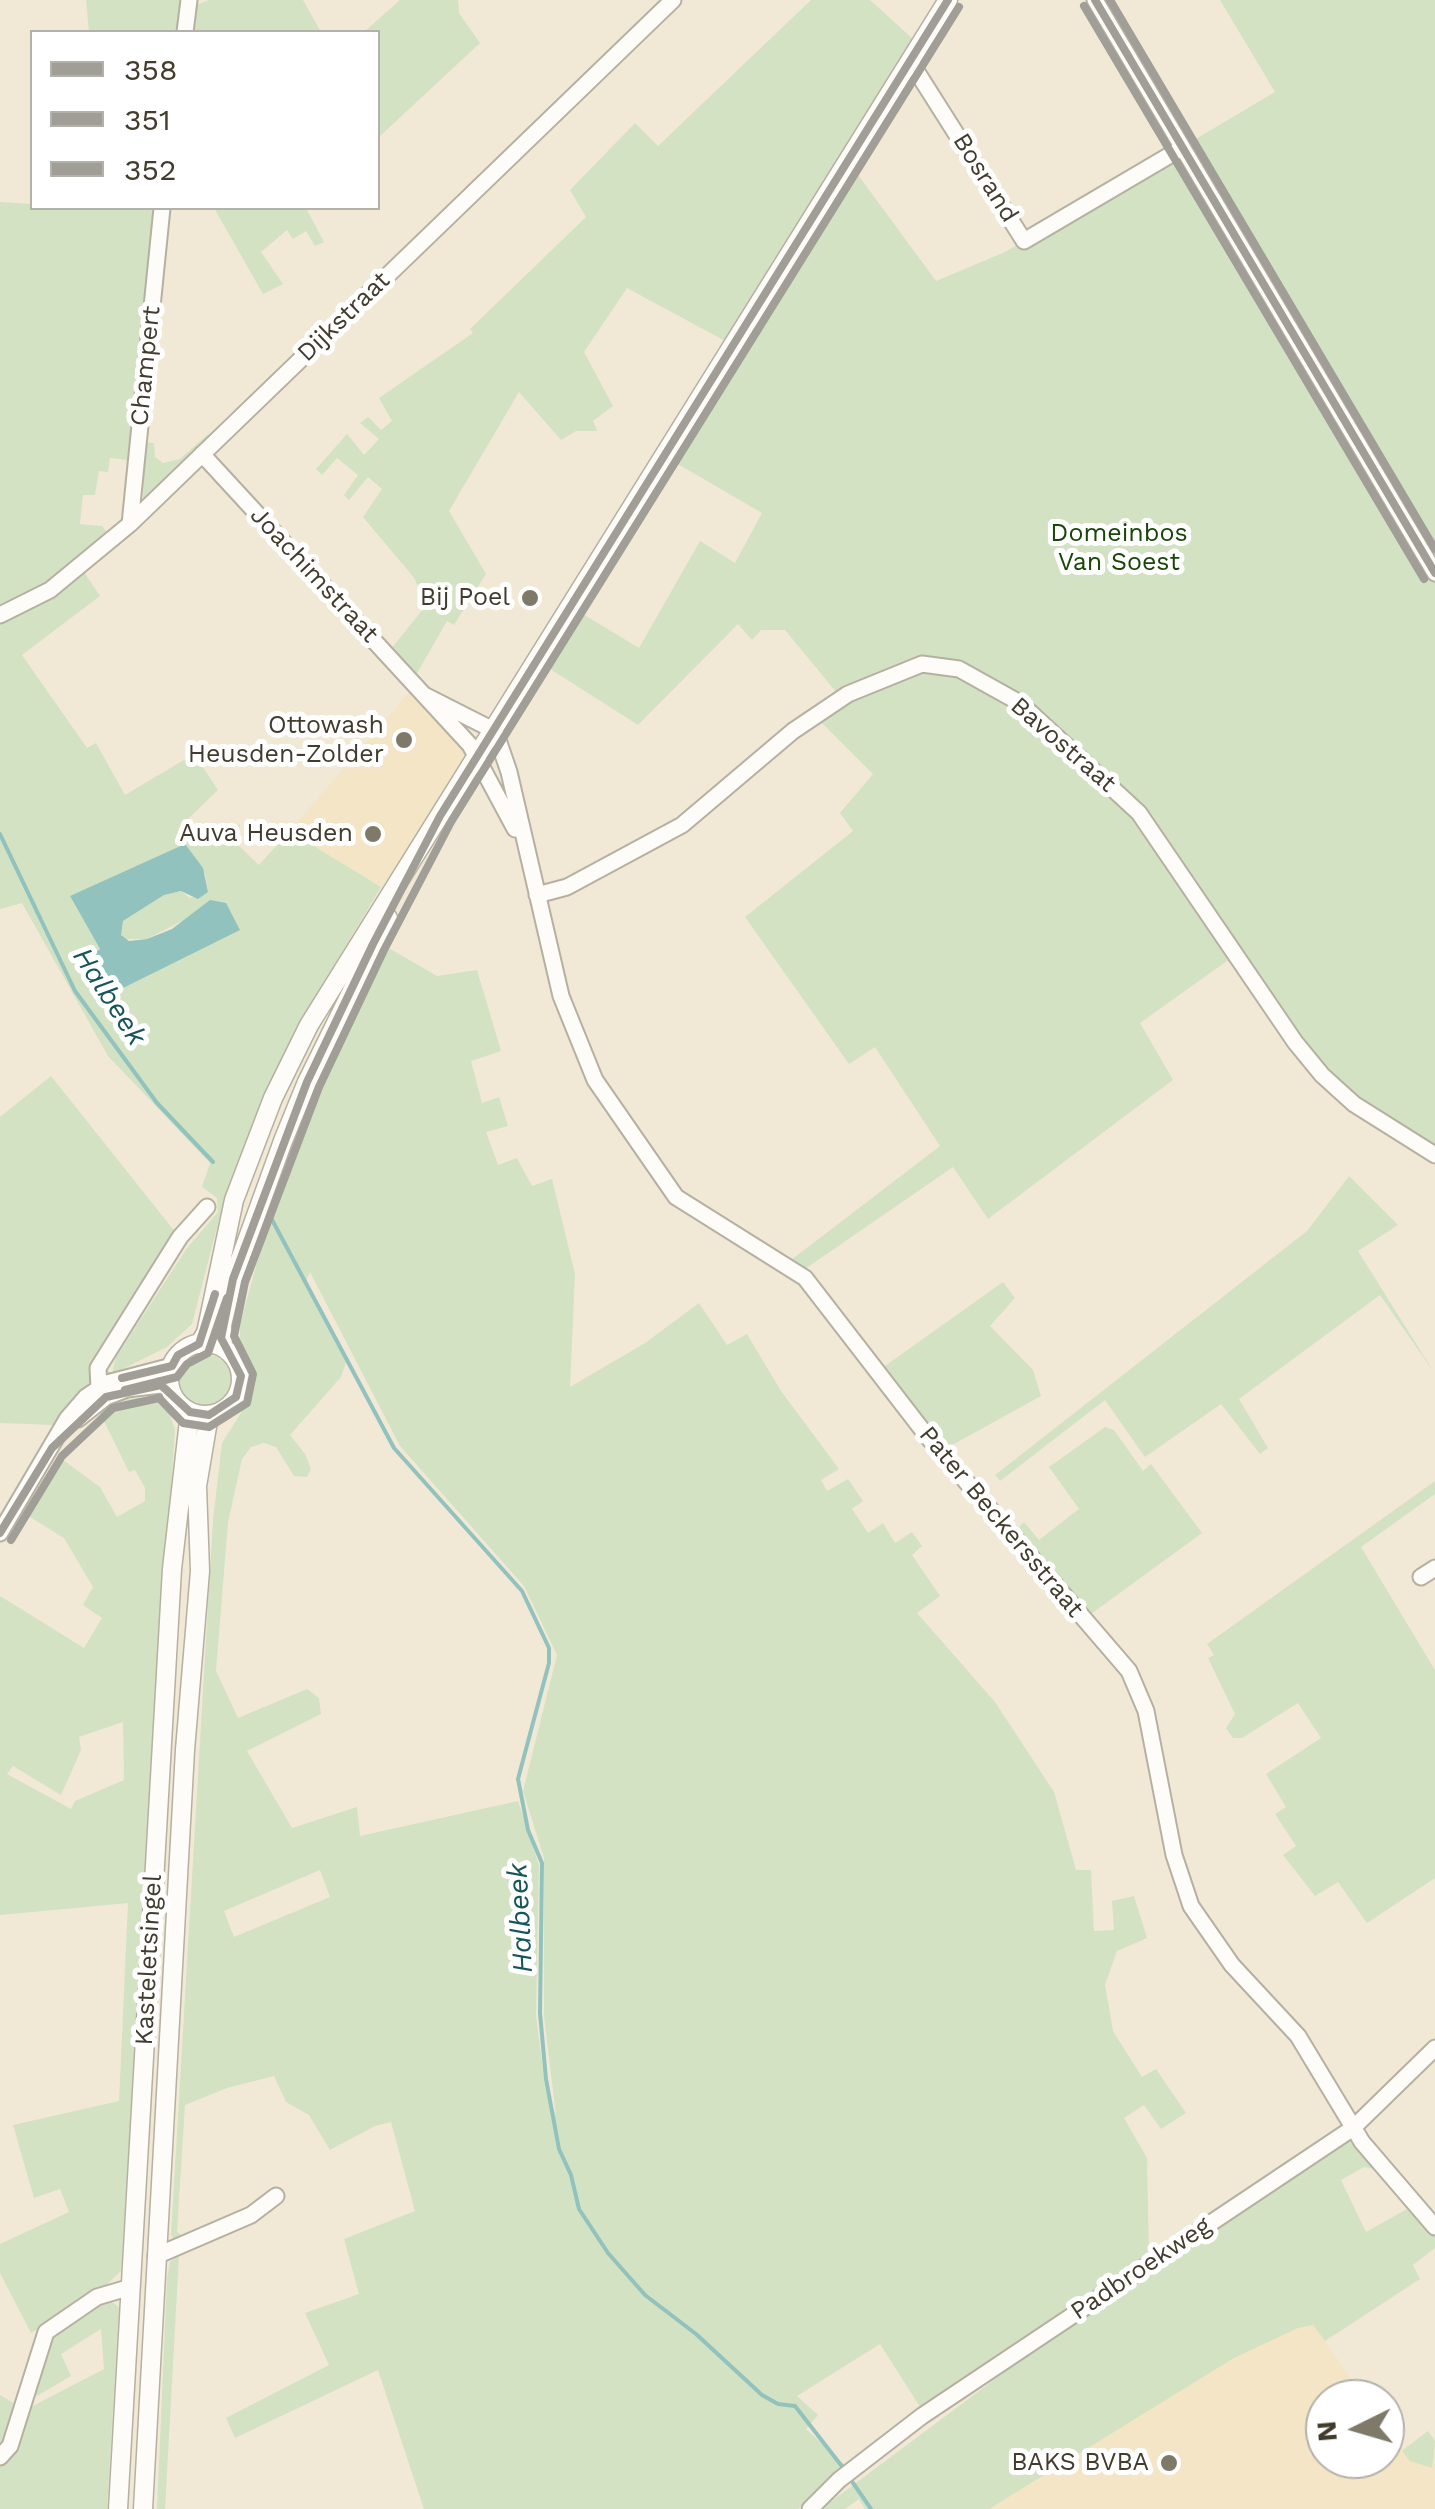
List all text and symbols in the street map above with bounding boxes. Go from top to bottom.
legend [30,30,380,210]
text: 358 [124,52,177,87]
text: 351 [124,102,171,137]
street label: Bosrand [946,128,1024,228]
text: 352 [124,152,176,187]
street label: Dijkstraat [292,266,396,368]
street label: Champert [125,304,167,428]
street label: Joachimstraat [243,501,385,649]
park label: Domeinbos Van Soest [1050,519,1188,578]
place label: Bij Poel [420,583,510,613]
marker: Bij Poel [519,587,541,609]
street label: Bavostraat [1004,691,1122,799]
place label: Ottowash Heusden-Zolder [188,711,384,770]
marker: Ottowash Heusden-Zolder [393,729,415,751]
place label: Auva Heusden [179,819,353,849]
marker: Auva Heusden [362,823,384,845]
water label: Halbeek [65,942,153,1052]
street label: Pater Beckersstraat [912,1420,1090,1624]
water label: Halbeek [501,1862,541,1974]
street label: Kasteletsingel [130,1874,168,2046]
street label: Padbroekweg [1065,2211,1217,2327]
north arrow [1305,2379,1405,2479]
text: N [1309,2420,1344,2443]
place label: BAKS BVBA [1011,2448,1149,2478]
marker: BAKS BVBA [1158,2452,1180,2474]

